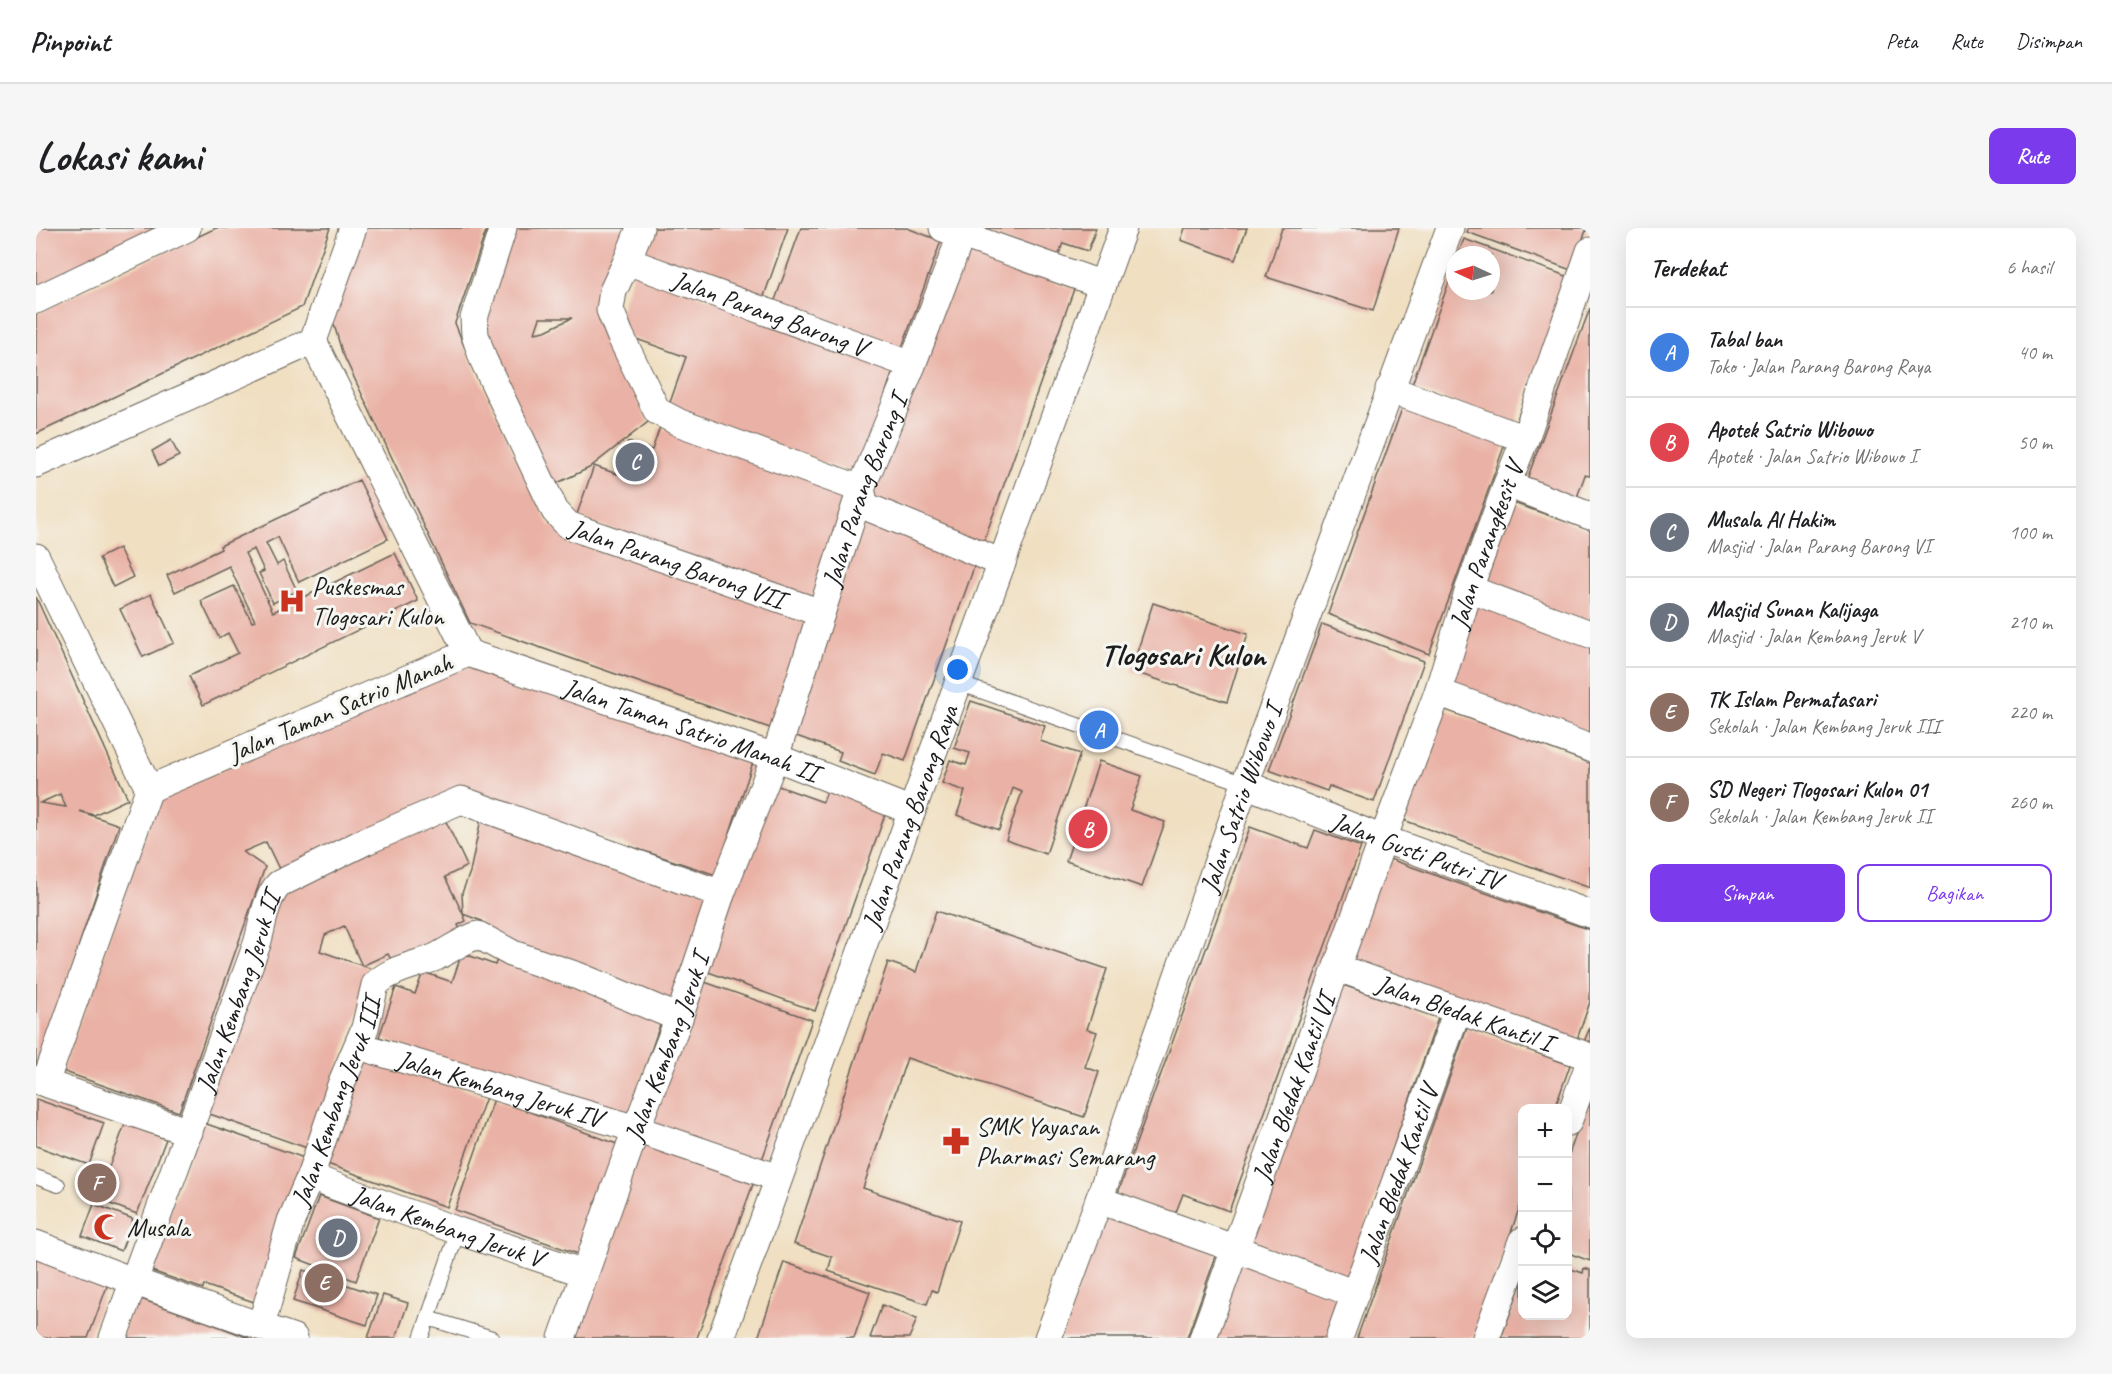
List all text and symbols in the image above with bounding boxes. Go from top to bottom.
text: Pinpoint [30,24,110,59]
text: Peta [1886,28,1917,54]
text: Rute [1950,28,1983,54]
text: Disimpan [2016,28,2082,54]
button: Rute [1989,128,2076,184]
text: Lokasi kami [36,130,202,183]
north arrow [1446,246,1500,300]
text: Terdekat [1650,251,1726,284]
text: 6 hasil [2006,255,2052,280]
street label: Jalan Parang Barong V [666,262,876,366]
text: Tabal ban [1707,326,1782,354]
text: A [1664,340,1675,365]
text: 40 m [2018,340,2052,365]
text: Toko · Jalan Parang Barong Raya [1707,354,1930,379]
street label: Jalan Parang Barong I [814,385,917,593]
text: Apotek Satrio Wibowo [1707,416,1873,444]
text: B [1664,430,1675,455]
text: 50 m [2018,430,2052,455]
pin: C [616,440,654,484]
text: Apotek · Jalan Satrio Wibowo I [1707,444,1917,469]
street label: Jalan Parangkesit V [1441,452,1533,634]
text: Musala Al Hakim [1707,506,1835,534]
street label: Jalan Parang Barong VII [563,510,794,618]
text: C [1665,520,1674,545]
text: 100 m [2009,520,2052,545]
text: Masjid · Jalan Parang Barong VI [1707,534,1931,559]
place label: Puskesmas Tlogosari Kulon [312,570,445,633]
hospital icon: Puskesmas Tlogosari Kulon [277,586,307,616]
text: Masjid Sunan Kalijaga [1707,596,1877,624]
text: D [1664,610,1675,635]
text: 210 m [2009,610,2052,635]
text: Masjid · Jalan Kembang Jeruk V [1707,624,1920,649]
district label: Tlogosari Kulon [1101,634,1268,675]
street label: Jalan Taman Satrio Manah [221,645,458,770]
your location [943,655,972,684]
street label: Jalan Taman Satrio Manah II [557,670,829,792]
text: TK Islam Permatasari [1707,686,1876,714]
street label: Jalan Satrio Wibowo I [1192,695,1292,899]
street label: Jalan Parang Barong Raya [854,699,966,936]
text: E [1664,700,1675,725]
text: 220 m [2009,700,2052,725]
pin: A [1080,708,1118,752]
text: Sekolah · Jalan Kembang Jeruk III [1707,714,1940,739]
text: SD Negeri Tlogosari Kulon 01 [1707,776,1927,804]
text: F [1665,790,1674,815]
text: 260 m [2009,790,2052,815]
street label: Jalan Gusti Putri IV [1325,804,1510,899]
text: Sekolah · Jalan Kembang Jeruk II [1707,804,1932,829]
pin: B [1068,806,1108,852]
button: Simpan [1650,864,1845,922]
button: Bagikan [1857,864,2052,922]
street label: Jalan Kembang Jeruk II [188,881,290,1098]
street label: Jalan Kembang Jeruk I [616,944,719,1148]
street label: Jalan Bledak Kantil I [1370,966,1562,1061]
street label: Jalan Bledak Kantil VI [1244,984,1345,1188]
street label: Jalan Kembang Jeruk III [283,989,390,1213]
street label: Jalan Kembang Jeruk IV [392,1042,611,1136]
street label: Jalan Bledak Kantil V [1351,1076,1448,1270]
map controls [1518,1104,1572,1320]
button: + [1518,1104,1572,1158]
place label: SMK Yayasan Pharmasi Semarang [976,1110,1156,1173]
pharmacy icon: SMK Yayasan Pharmasi Semarang [941,1126,971,1156]
button: − [1518,1158,1572,1212]
pin: F [78,1160,116,1206]
street label: Jalan Kembang Jeruk V [345,1177,552,1277]
place label: Musala [127,1211,192,1244]
mosque icon: Musala [92,1212,122,1242]
button: locate [1518,1212,1572,1266]
pin: D [318,1216,358,1260]
pin: E [304,1260,344,1306]
button: layers [1518,1266,1572,1320]

